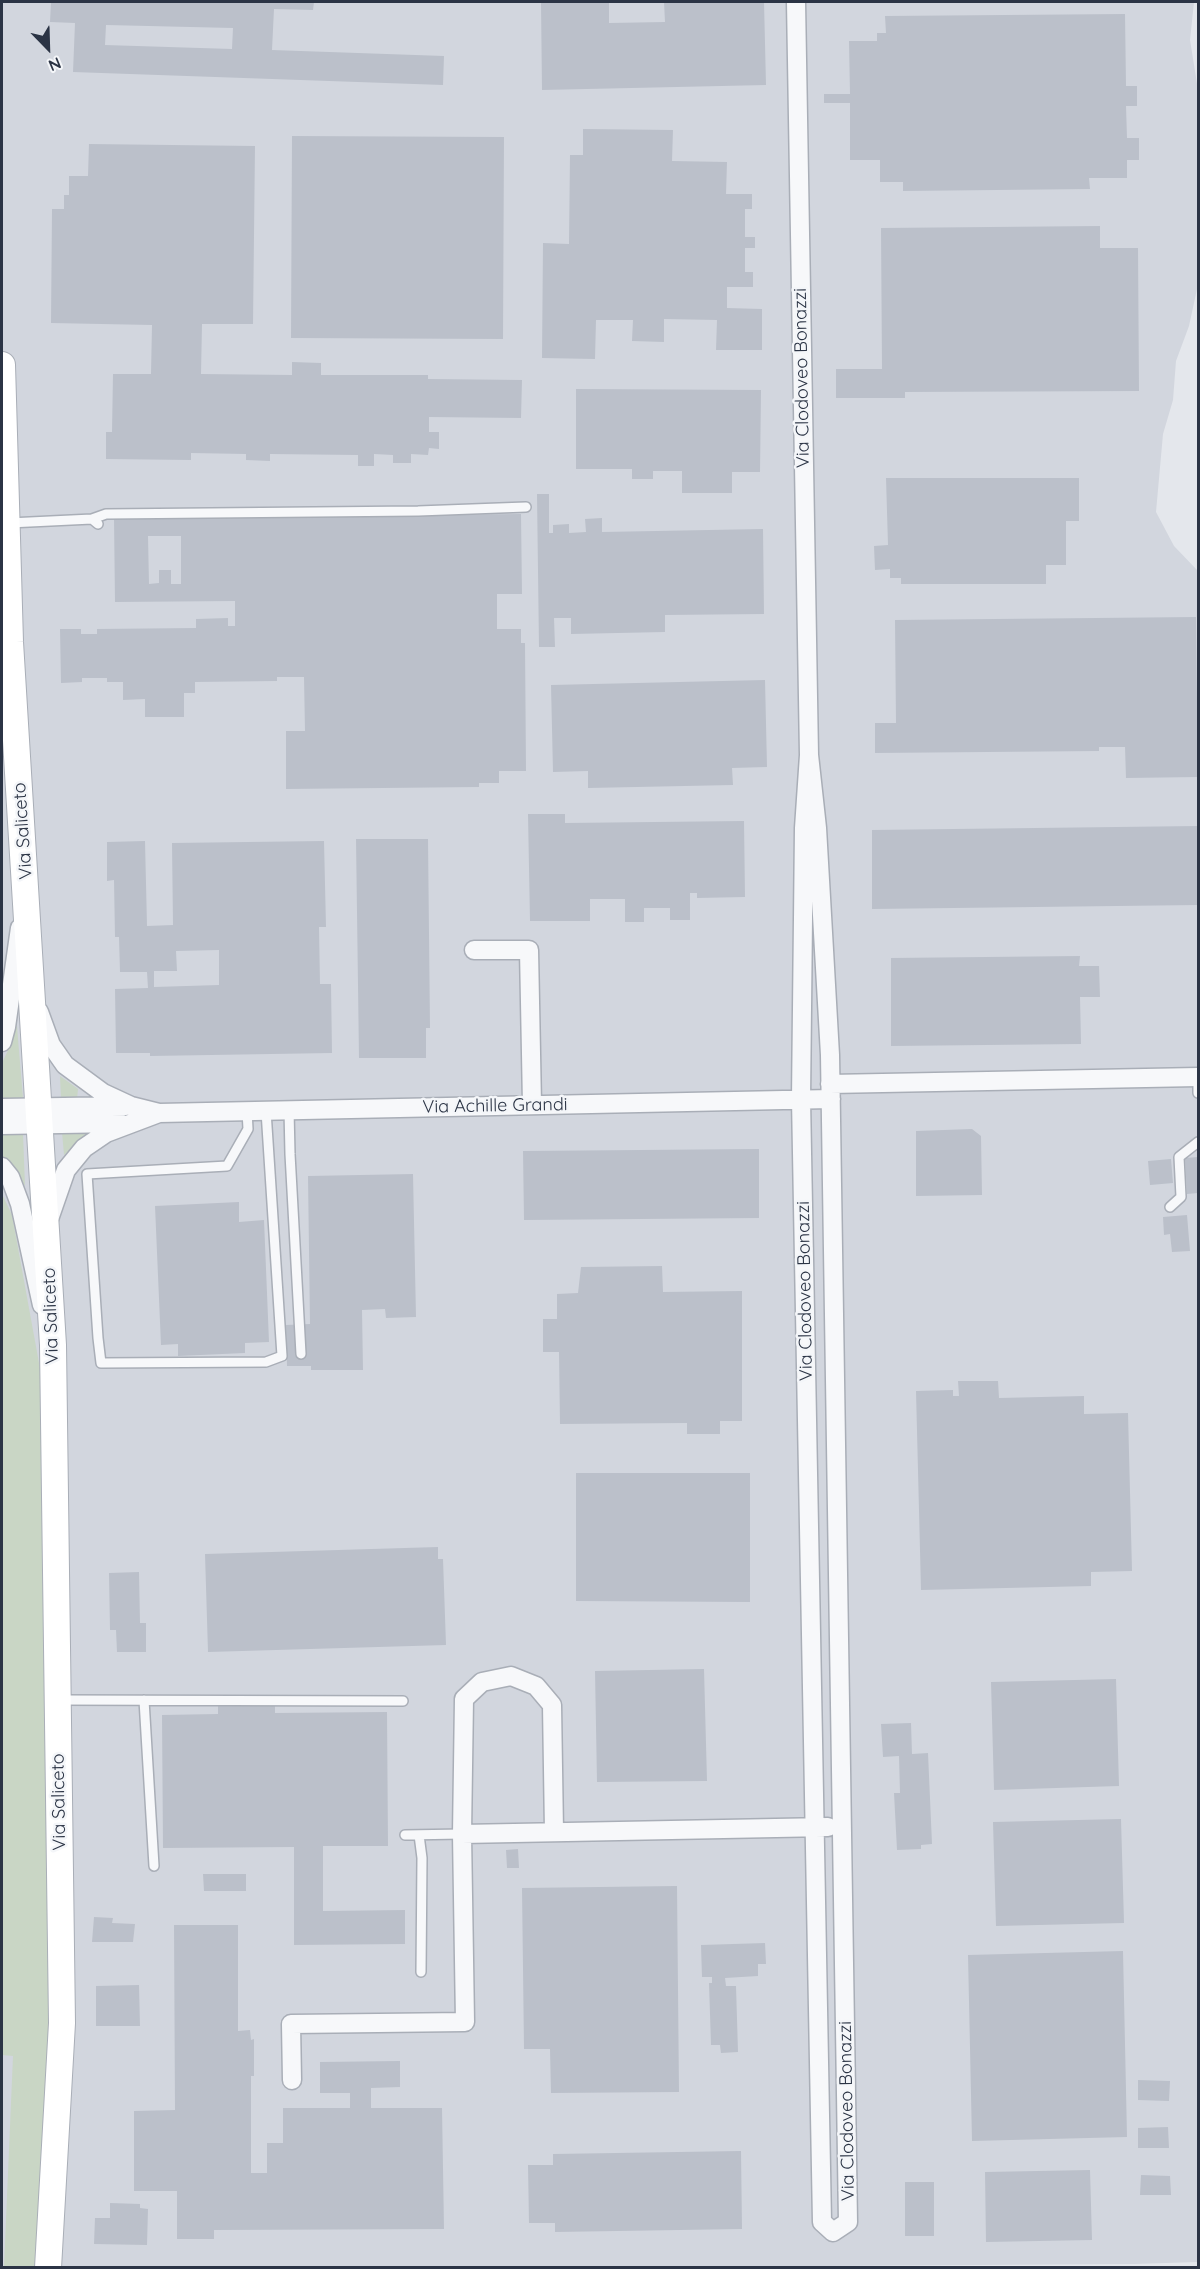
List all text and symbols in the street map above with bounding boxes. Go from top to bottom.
north arrow [18,18,78,78]
text: N [46,53,64,76]
street label: Via Clodoveo Bonazzi [790,288,814,468]
street label: Via Saliceto [9,782,37,880]
street label: Via Achille Grandi [422,1094,568,1118]
street label: Via Clodoveo Bonazzi [793,1201,817,1381]
street label: Via Saliceto [39,1267,63,1365]
street label: Via Saliceto [47,1753,71,1851]
street label: Via Clodoveo Bonazzi [835,2021,859,2201]

